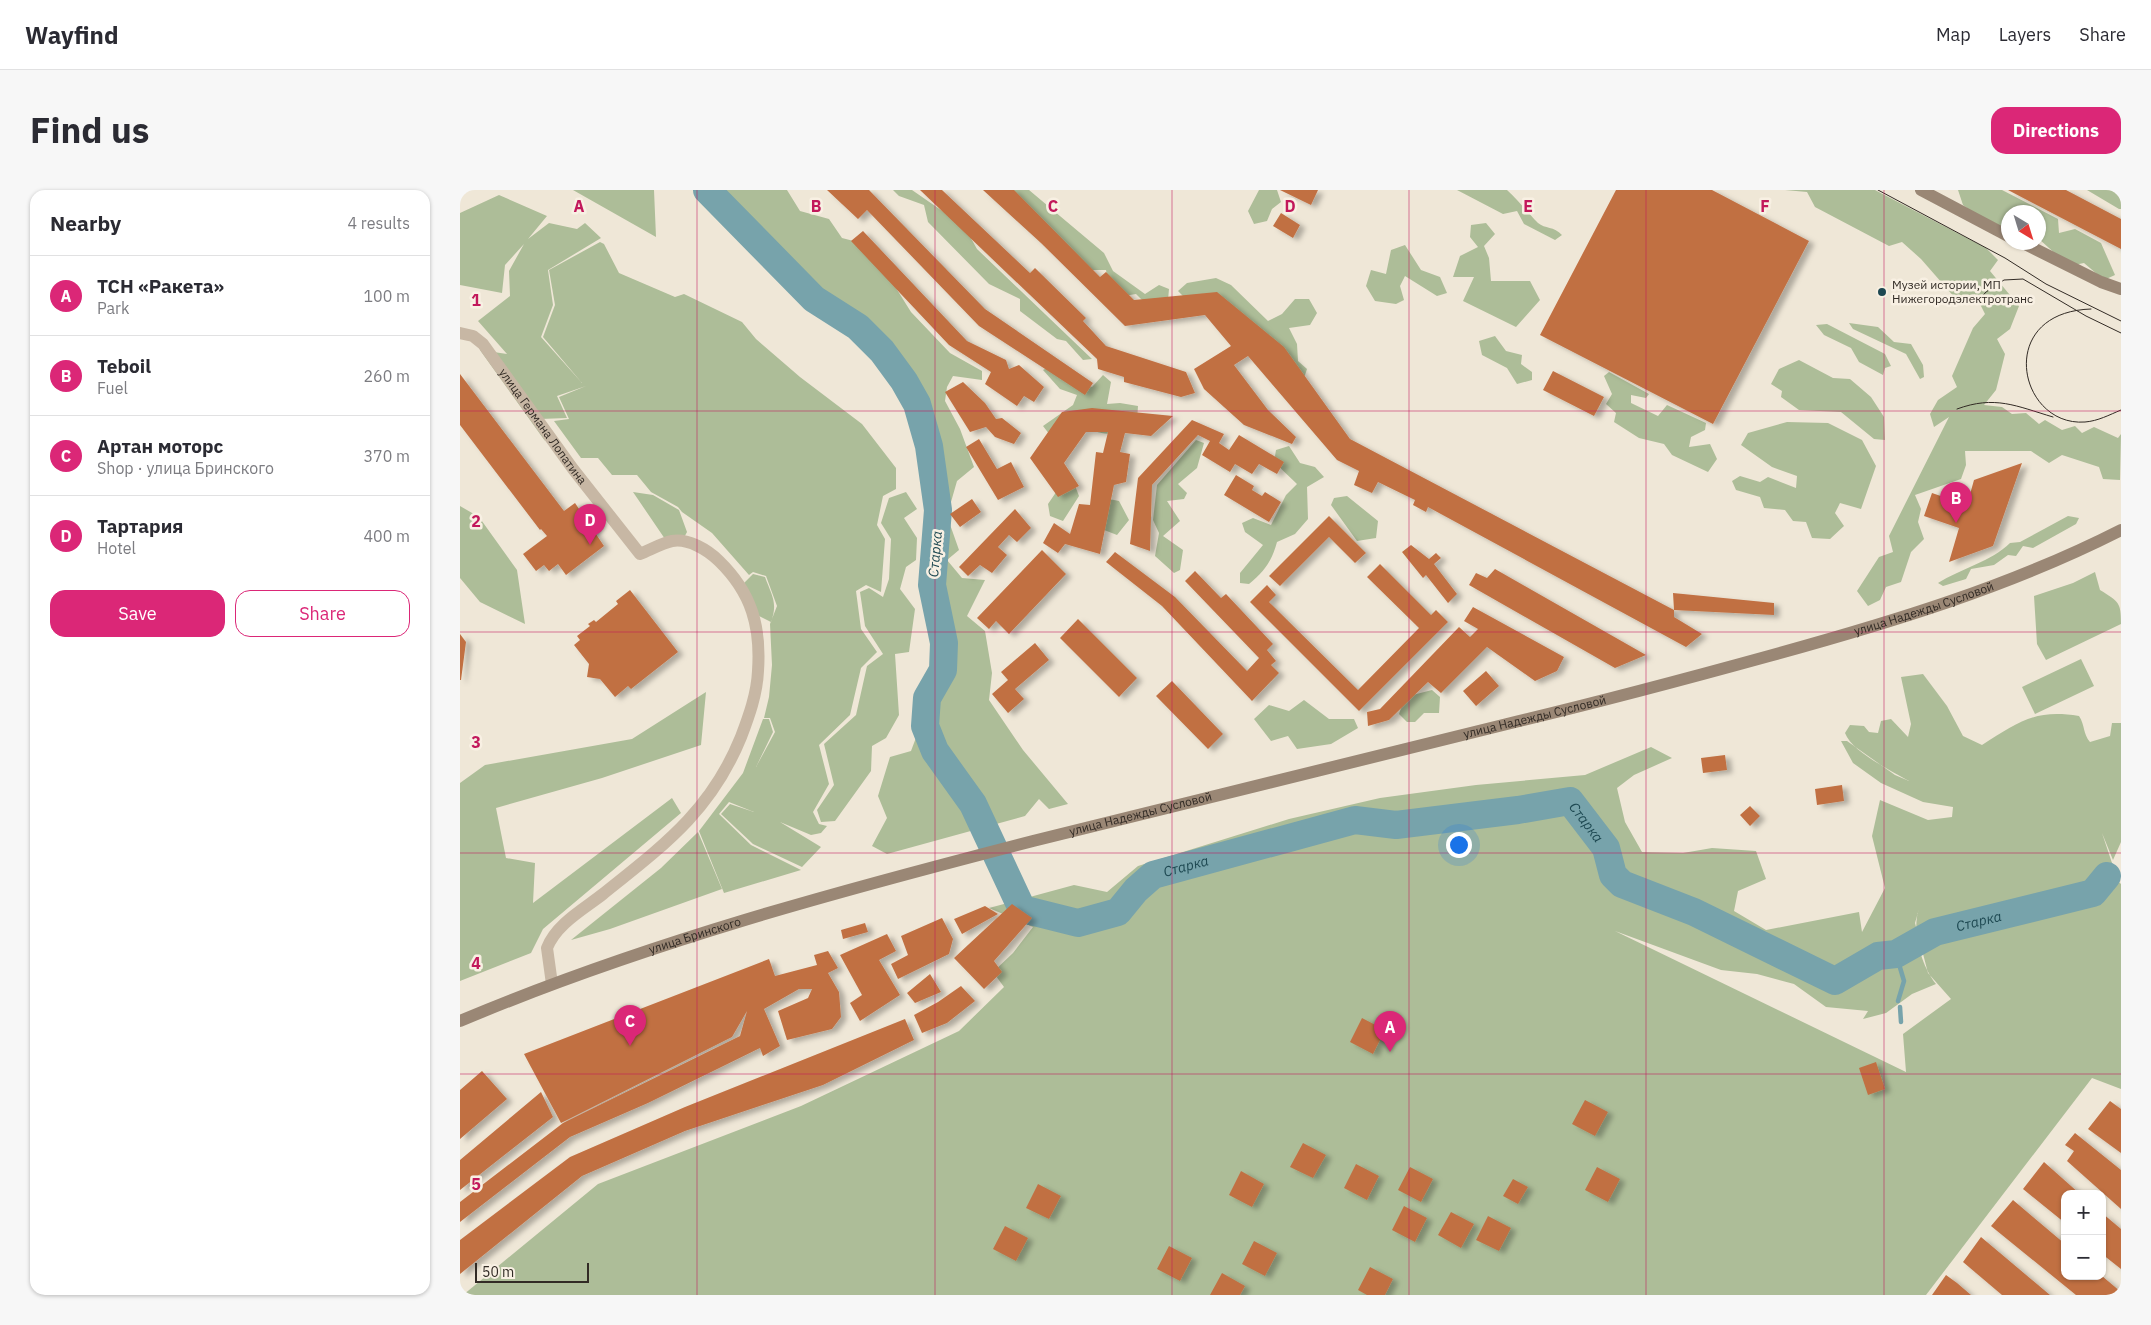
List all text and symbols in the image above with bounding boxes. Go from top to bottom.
text: Wayfind [25,19,118,51]
text: Map [1936,23,1971,46]
text: Layers [1999,23,2051,46]
text: Share [2079,23,2126,46]
text: Find us [30,107,149,153]
button: Directions [1991,107,2121,154]
text: A [574,196,585,216]
text: B [811,196,822,216]
text: C [1048,196,1058,216]
text: D [1284,196,1296,216]
text: E [1523,196,1533,216]
text: F [1760,196,1770,216]
north arrow [2001,205,2046,250]
text: Nearby [50,209,121,237]
text: 4 results [347,213,410,233]
text: ТСН «Ракета» [97,274,224,298]
place label: Музей истории, МП Нижегородэлектротранс [1892,277,2033,306]
text: A [61,286,71,306]
text: 100 m [363,286,410,306]
marker: Музей истории, МП Нижегородэлектротранс [1876,286,1888,298]
text: 1 [471,290,481,310]
text: Park [97,298,129,318]
text: Teboil [97,354,151,378]
street label: улица Германа Лопатина [496,365,591,488]
text: B [61,366,71,386]
text: 260 m [363,366,410,386]
text: Fuel [97,378,128,398]
text: Артан моторс [97,434,223,458]
text: C [61,446,71,466]
text: 370 m [363,446,410,466]
text: Shop · улица Бринского [97,458,274,478]
pin: B [1940,482,1972,523]
pin: D [574,504,606,545]
text: 2 [471,511,481,531]
text: Тартария [97,514,183,538]
text: D [60,526,72,546]
text: 400 m [363,526,410,546]
water label: Старка [924,530,946,578]
text: Hotel [97,538,136,558]
street label: улица Надежды Сусловой [1852,578,1996,638]
button: Save [50,590,225,637]
button: Share [235,590,410,637]
street label: улица Надежды Сусловой [1462,692,1608,741]
text: 3 [471,732,481,752]
street label: улица Надежды Сусловой [1068,788,1213,839]
water label: Старка [1565,798,1607,846]
your location [1446,832,1472,858]
water label: Старка [1161,851,1211,881]
water label: Старка [1954,907,2003,935]
street label: улица Бринского [647,914,743,957]
text: 4 [471,953,481,973]
pin: C [614,1005,646,1046]
pin: A [1374,1011,1406,1052]
text: 5 [471,1174,481,1194]
map controls [2061,1190,2106,1280]
button: + [2061,1190,2106,1235]
button: − [2061,1235,2106,1280]
scale bar [475,1260,589,1283]
text: 50 m [482,1263,514,1281]

